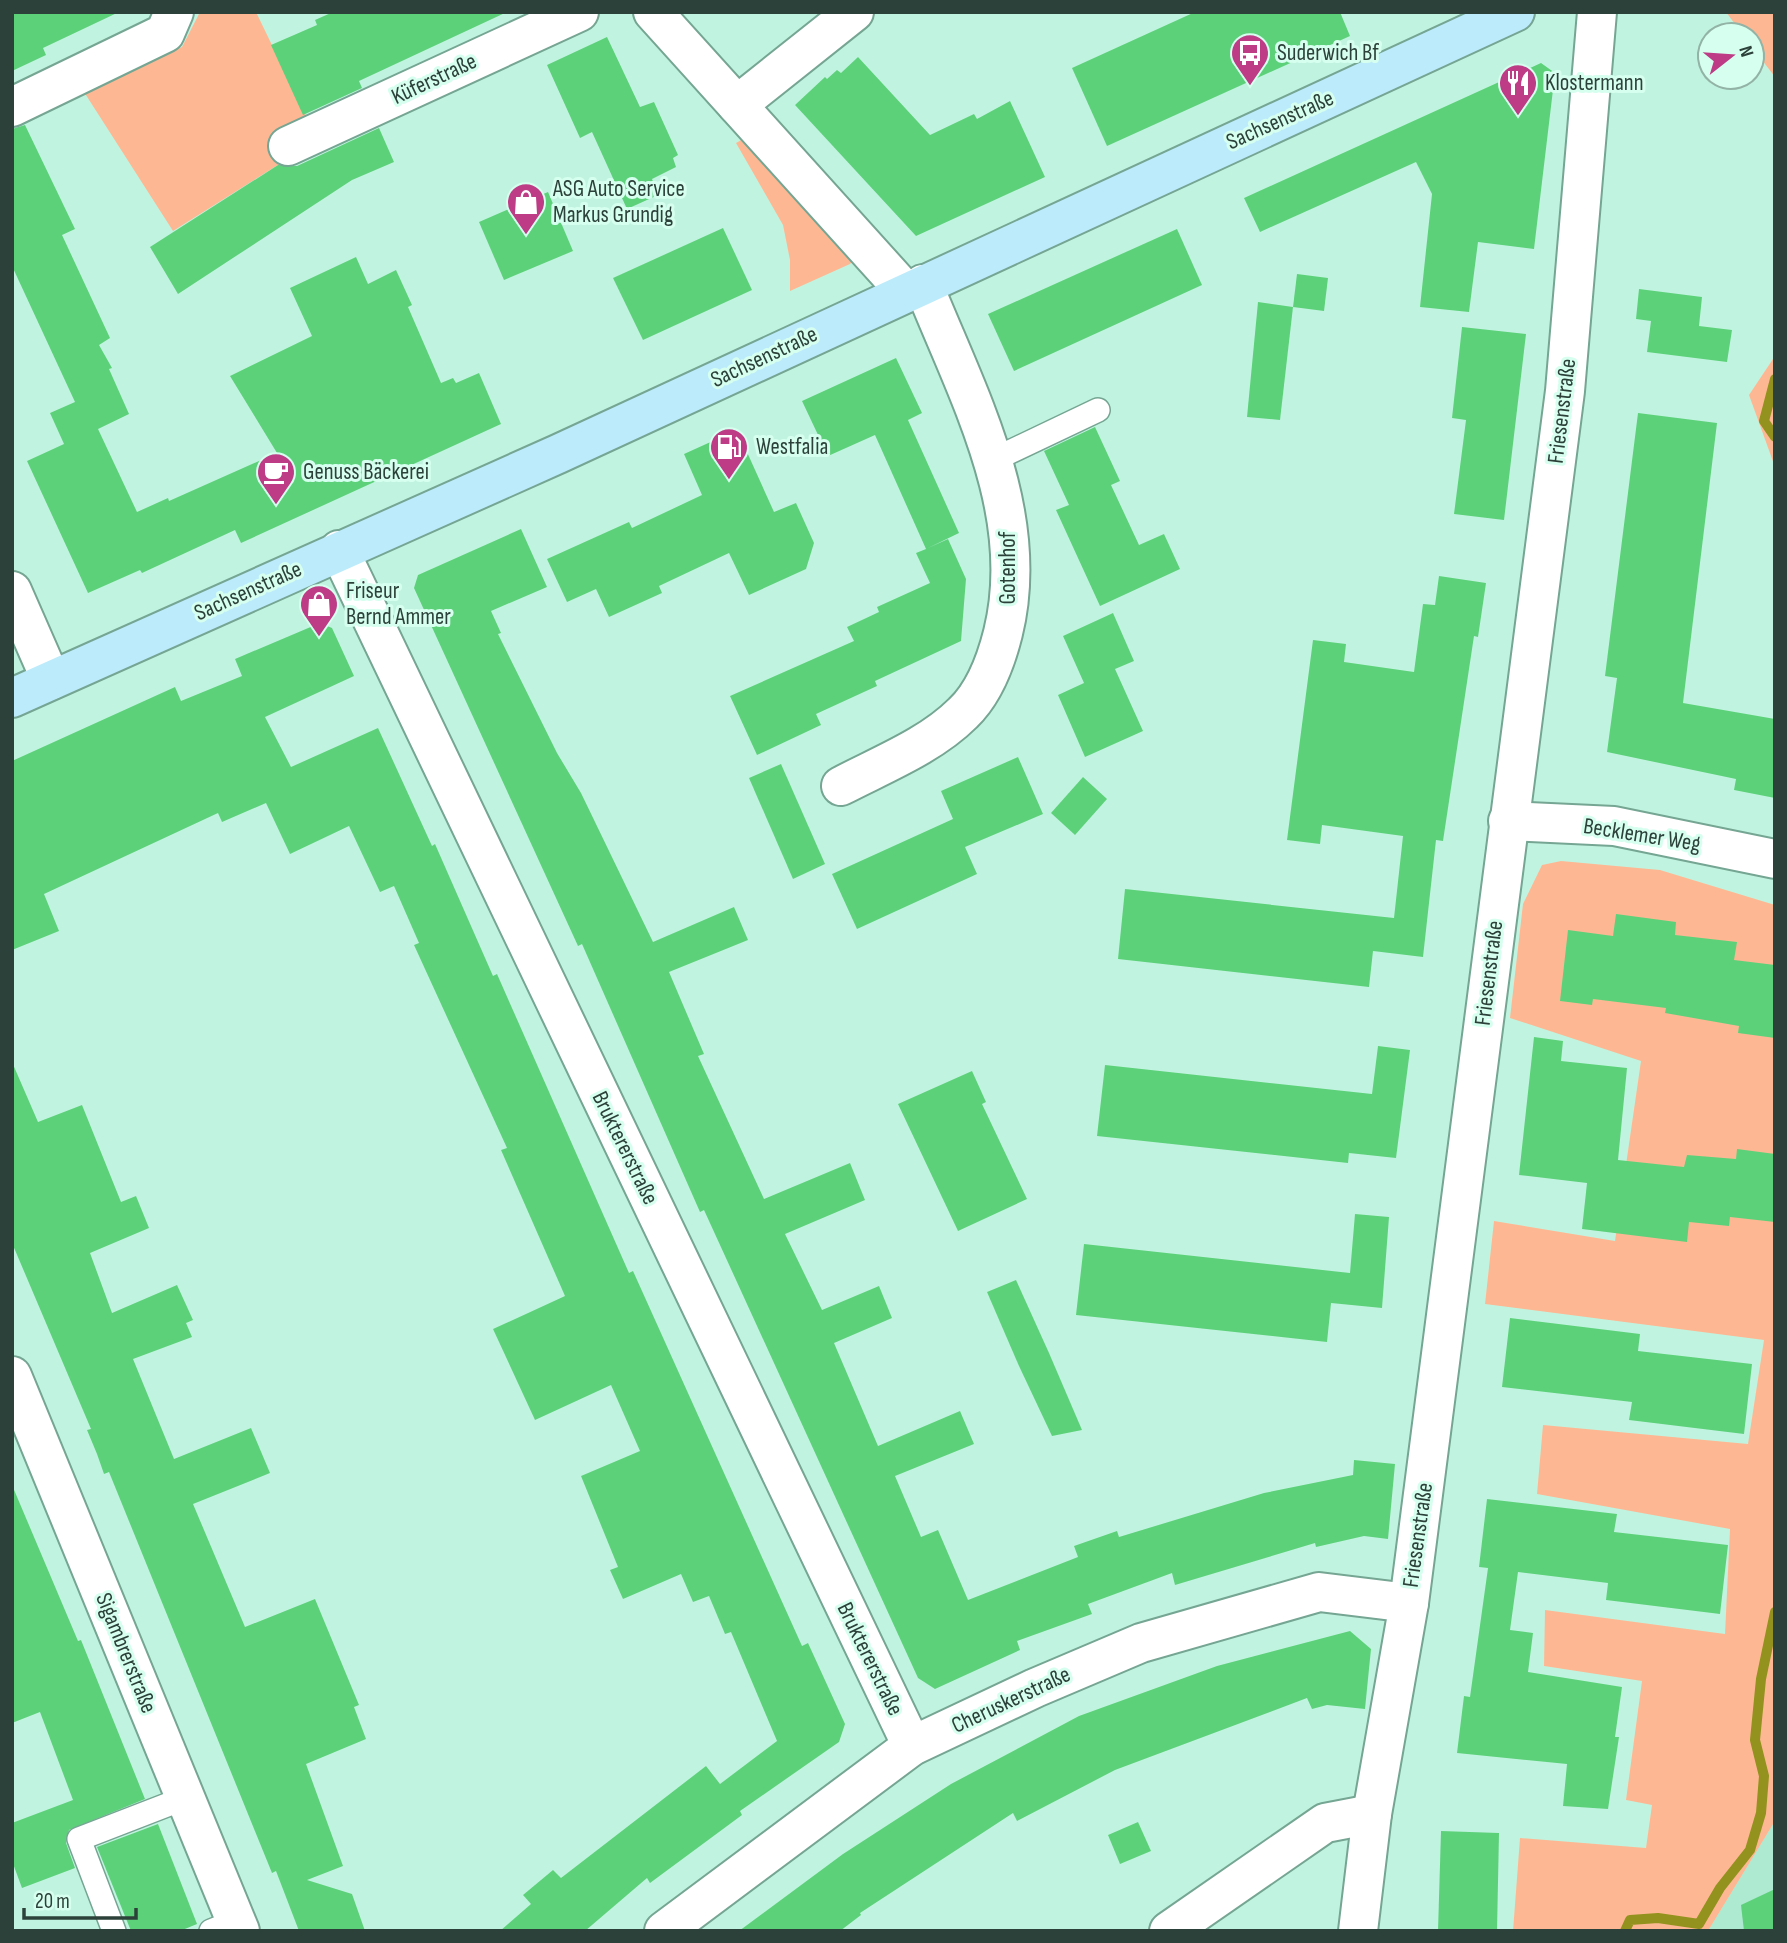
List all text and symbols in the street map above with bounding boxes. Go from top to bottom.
north arrow [1696,21,1766,91]
bus stop icon: Suderwich Bf [1229,32,1271,87]
place label: Suderwich Bf [1277,39,1379,67]
text: N [1733,43,1758,60]
street label: Küferstraße [387,47,481,111]
restaurant icon: Klostermann [1497,62,1539,117]
place label: Klostermann [1545,69,1644,97]
street label: Sachsenstraße [1222,84,1338,156]
place label: ASG Auto Service Markus Grundig [552,175,685,229]
shop icon: ASG Auto Service Markus Grundig [505,181,547,236]
street label: Sachsenstraße [706,320,822,394]
street label: Friesenstraße [1542,357,1582,465]
fuel station icon: Westfalia [708,426,750,481]
place label: Westfalia [756,433,828,461]
cafe icon: Genuss Bäckerei [255,451,297,506]
place label: Genuss Bäckerei [303,458,429,486]
street label: Gotenhof [994,531,1022,604]
street label: Sachsenstraße [190,555,306,627]
place label: Friseur Bernd Ammer [346,577,451,631]
shop icon: Friseur Bernd Ammer [298,583,340,638]
street label: Becklemer Weg [1581,812,1703,858]
street label: Friesenstraße [1469,919,1509,1027]
street label: Bruktererstraße [586,1087,664,1209]
street label: Friesenstraße [1397,1481,1439,1589]
street label: Sigambrerstraße [89,1589,163,1717]
street label: Bruktererstraße [831,1598,909,1720]
street label: Cheruskerstraße [947,1660,1075,1740]
scale bar [24,1876,136,1920]
text: 20 m [35,1889,70,1914]

